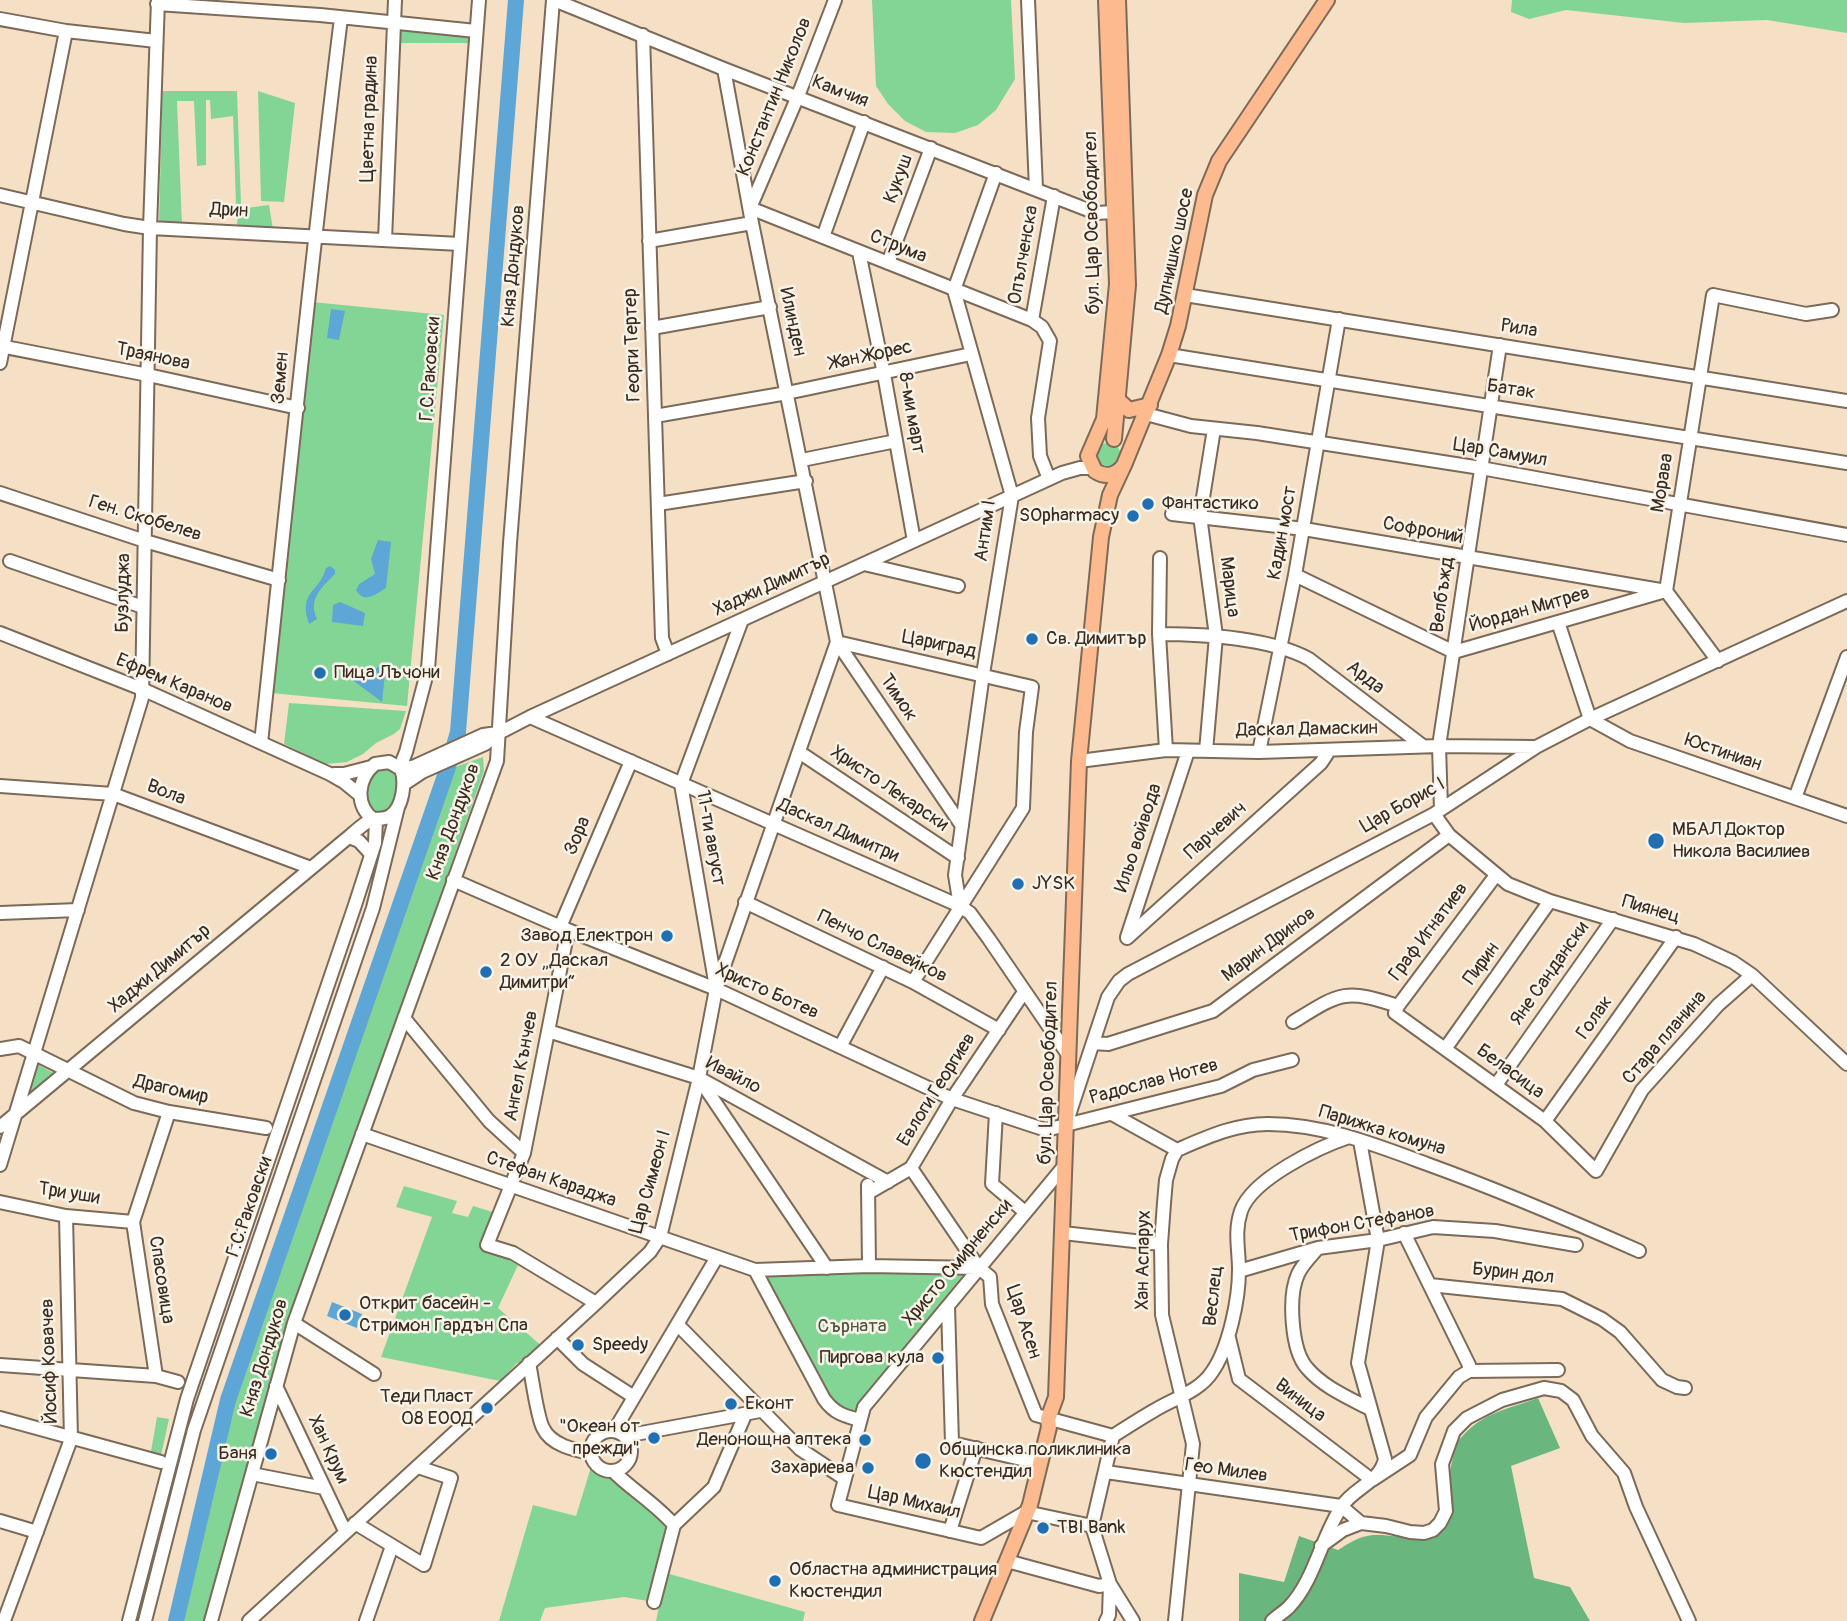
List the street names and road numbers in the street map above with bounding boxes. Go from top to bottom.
street label: Константин Николов [733,14,817,180]
street label: Цветна градина [356,55,384,183]
street label: Камчия [808,71,872,113]
street label: бул. Цар Освободител [1080,131,1106,315]
street label: Кукуш [880,151,918,207]
street label: Дупнишко шосе [1151,186,1199,316]
street label: Дрин [209,199,249,223]
street label: Княз Дондуков [497,204,531,328]
street label: Опълченска [1004,204,1044,306]
street label: Струма [866,225,930,269]
street label: Илинден [774,286,810,358]
street label: Георги Тертер [620,288,646,402]
street label: Рила [1499,315,1539,343]
street label: Г.С.Раковски [416,316,446,422]
street label: Жан Жорес [828,336,914,376]
street label: Траянова [114,338,192,376]
street label: Земен [267,351,295,405]
street label: 8-ми март [893,370,929,456]
street label: Батак [1485,375,1537,405]
street label: Цар Самуил [1451,434,1549,472]
street label: Морава [1647,452,1679,514]
street label: Кадин мост [1264,484,1302,582]
street label: Ген. Скобелев [86,491,204,547]
street label: Антим I [970,499,1002,563]
street label: Софроний [1381,513,1465,549]
street label: Хаджи Димитър [710,548,834,622]
street label: Бузлуджа [112,553,136,633]
street label: Марица [1214,555,1244,619]
street label: Велбъжд [1426,556,1460,634]
street label: Йордан Митрев [1467,582,1593,638]
street label: Цариград [900,626,978,664]
street label: Ефрем Каранов [112,649,236,719]
street label: Арда [1342,656,1388,700]
street label: Тимок [874,670,922,726]
street label: Даскал Дамаскин [1236,717,1378,743]
street label: Юстиниан [1682,729,1764,777]
street label: Христо Лекарски [826,741,952,837]
street label: Княз Дондуков [422,761,486,883]
street label: Цар Борис I [1357,773,1449,839]
street label: Вола [143,775,189,811]
street label: Ильо войвода [1111,781,1167,895]
street label: 11-ти август [690,788,730,888]
street label: Даскал Димитри [774,794,902,868]
street label: Парчевич [1180,797,1252,865]
street label: Зора [560,813,596,859]
street label: Граф Игнатиев [1385,878,1473,986]
street label: Пиянец [1619,891,1683,929]
street label: Марин Дринов [1218,902,1320,988]
street label: Пенчо Славейков [813,906,951,988]
street label: Яне Сандански [1506,918,1594,1030]
street label: Хаджи Димитър [104,920,216,1018]
street label: Пирин [1459,938,1505,990]
street label: Христо Ботев [712,959,822,1025]
street label: бул. Цар Освободител [1034,981,1064,1165]
street label: Стара планина [1618,986,1712,1090]
street label: Голак [1572,992,1618,1044]
street label: Ангел Кънчев [500,1009,544,1123]
street label: Евлоги Георгиев [893,1029,981,1151]
street label: Беласица [1472,1040,1548,1104]
street label: Ивайло [702,1052,764,1100]
street label: Радослав Нотев [1087,1054,1221,1110]
street label: Драгомир [131,1070,211,1110]
street label: Парижка комуна [1316,1101,1448,1161]
street label: Цар Симеон I [625,1128,677,1236]
street label: Стефан Караджа [483,1147,619,1213]
street label: Г.С.Раковски [222,1154,278,1260]
street label: Три уши [37,1178,101,1210]
street label: Христо Смирненски [898,1195,1018,1331]
street label: Трифон Стефанов [1288,1200,1436,1248]
street label: Хан Аспарух [1132,1210,1156,1310]
street label: Спасовица [143,1234,179,1326]
street label: Бурин дол [1471,1258,1555,1290]
street label: Веслец [1199,1264,1229,1328]
street label: Цар Асен [1000,1282,1046,1362]
street label: Княз Дондуков [236,1296,294,1420]
street label: Йосиф Ковачев [36,1298,64,1424]
street label: Виница [1270,1374,1330,1428]
street label: Хан Крум [302,1412,354,1488]
street label: Гео Милев [1183,1454,1269,1488]
street label: Цар Михаил [865,1481,963,1525]

